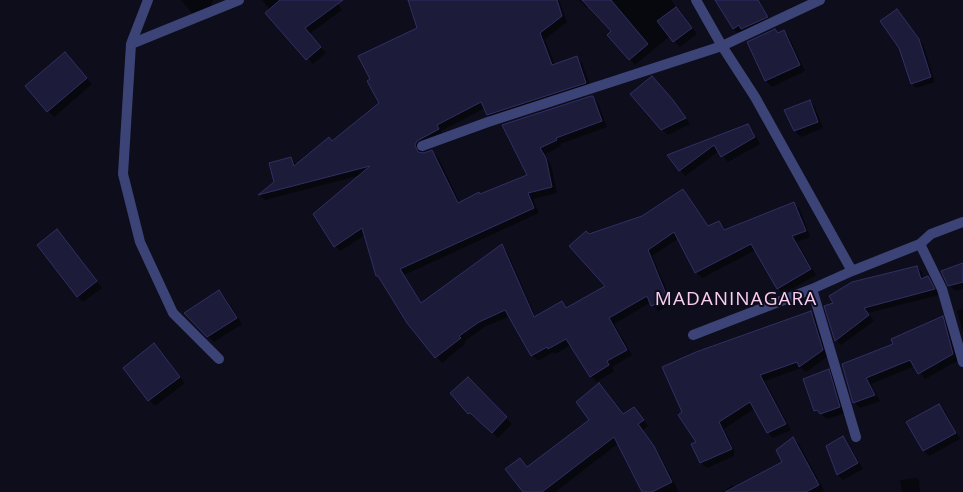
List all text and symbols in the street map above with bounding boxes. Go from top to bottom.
district label: MADANINAGARA [653,289,819,311]

